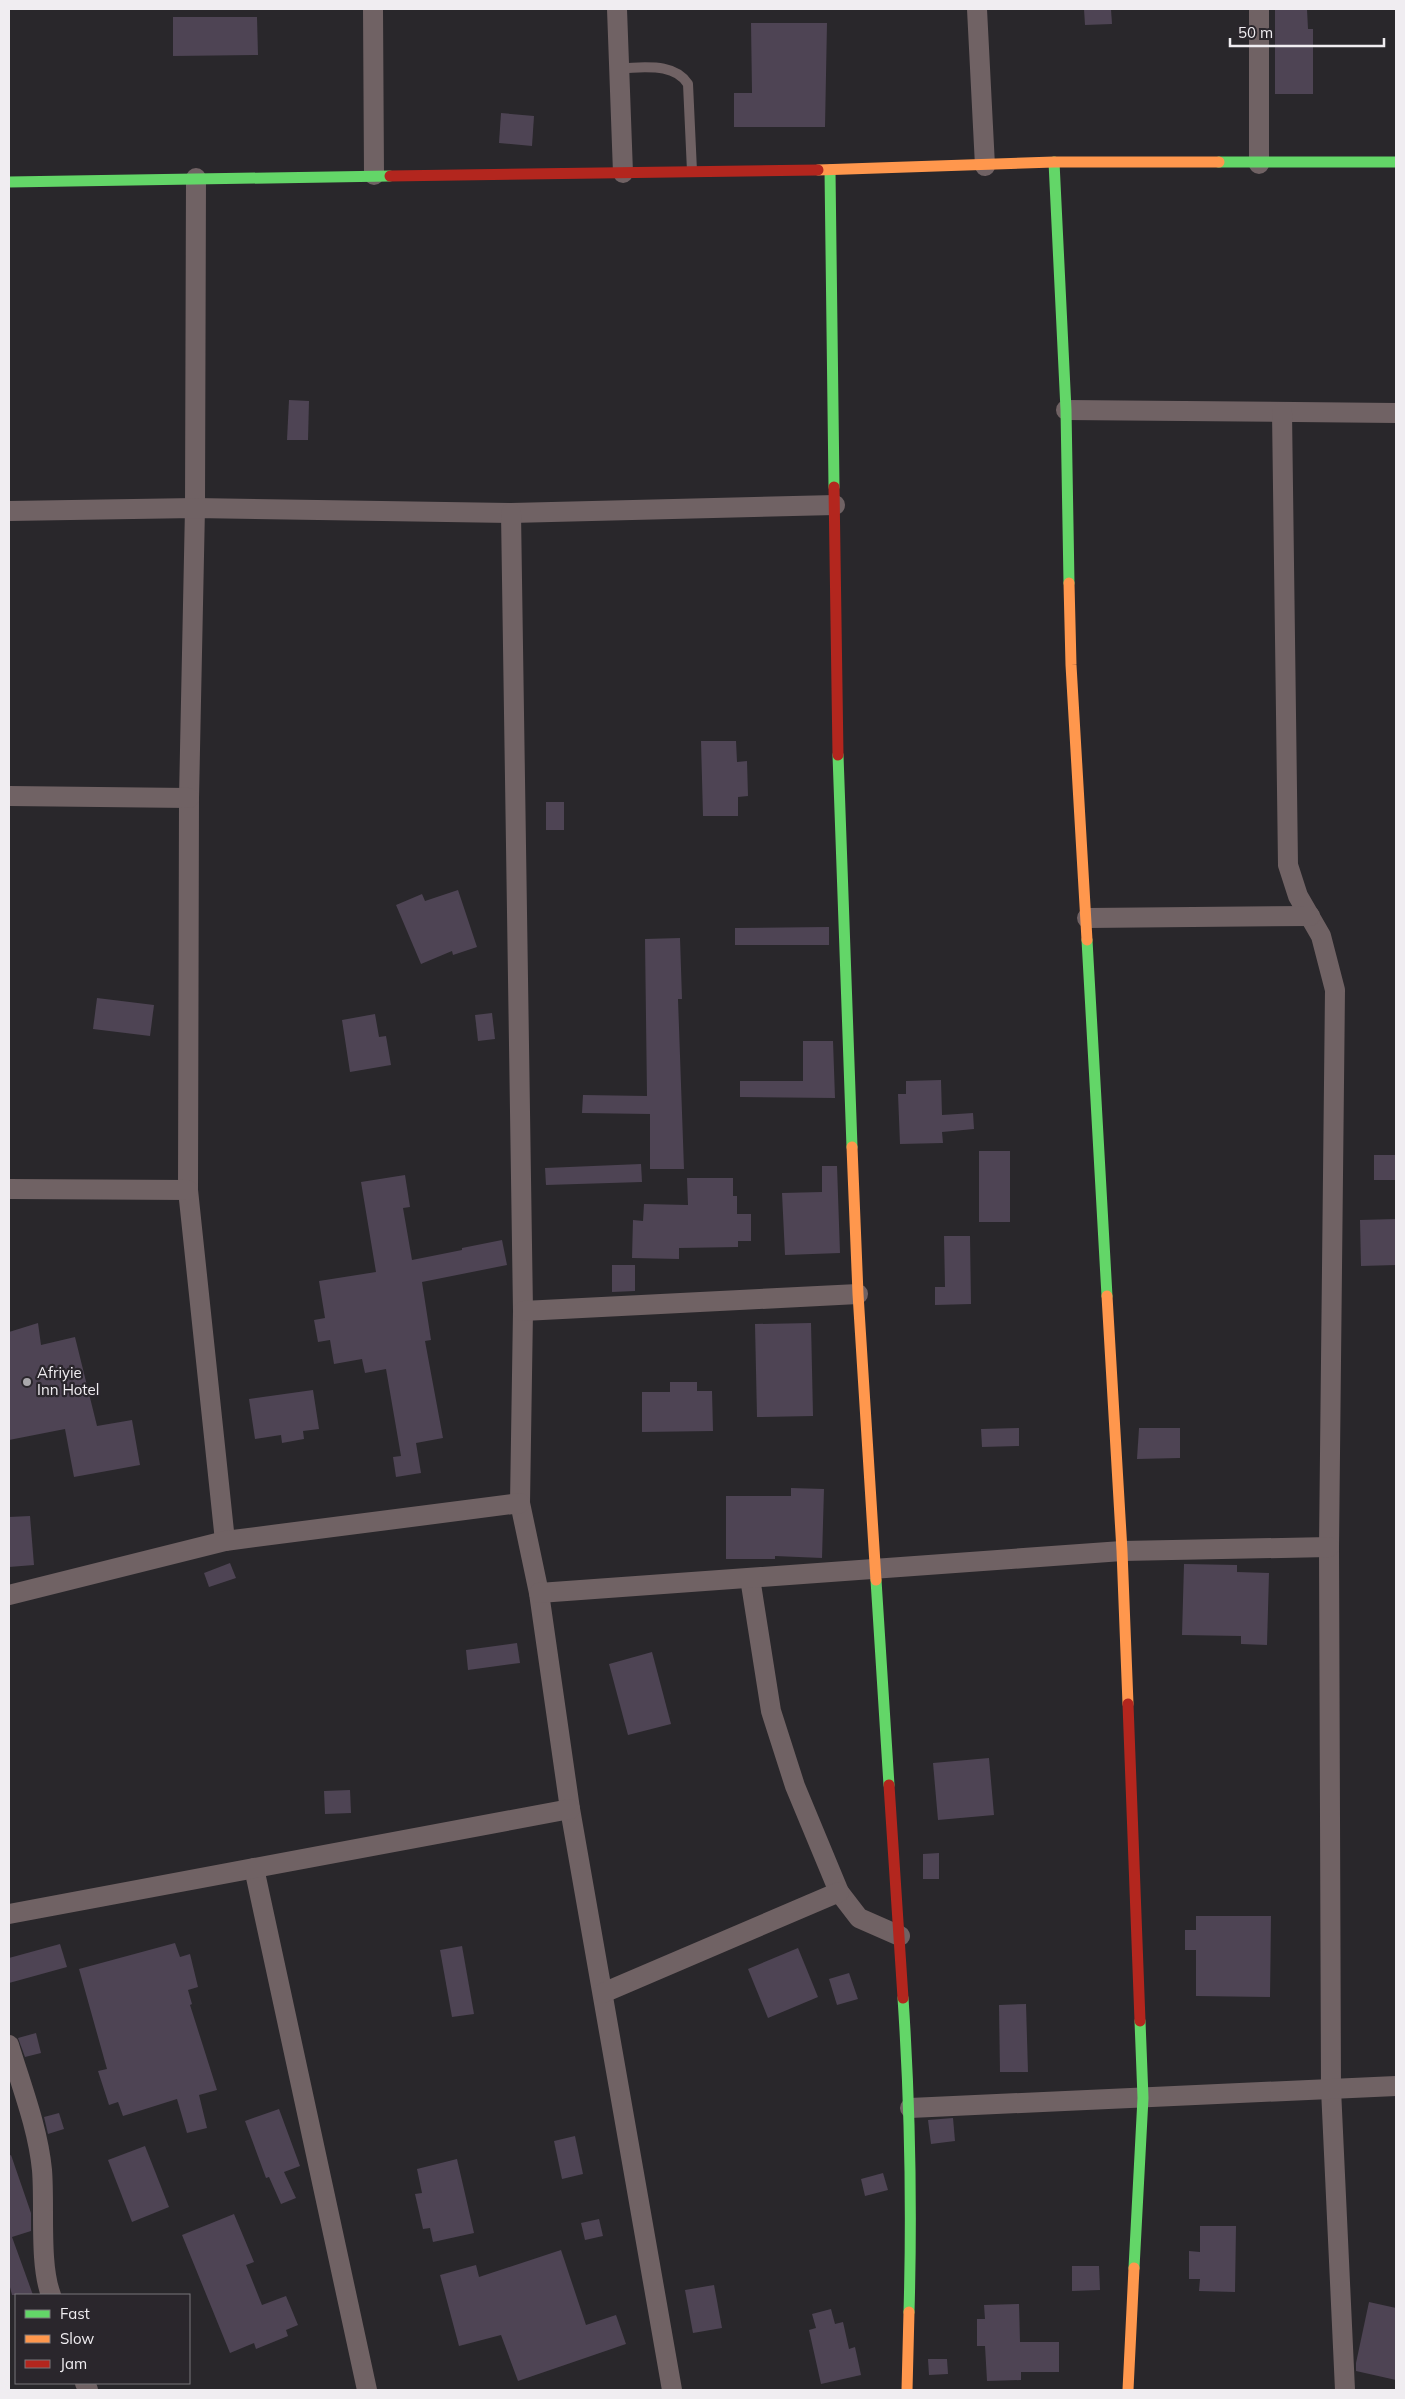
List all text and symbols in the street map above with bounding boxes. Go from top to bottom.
scale bar [1230,15,1384,47]
text: 50 m [1238,23,1273,42]
place label: Afriyie Inn Hotel [37,1363,99,1399]
marker: Afriyie Inn Hotel [21,1376,33,1388]
legend [15,2294,190,2384]
text: Fast [60,2304,90,2323]
text: Slow [60,2329,94,2348]
text: Jam [60,2354,87,2373]

